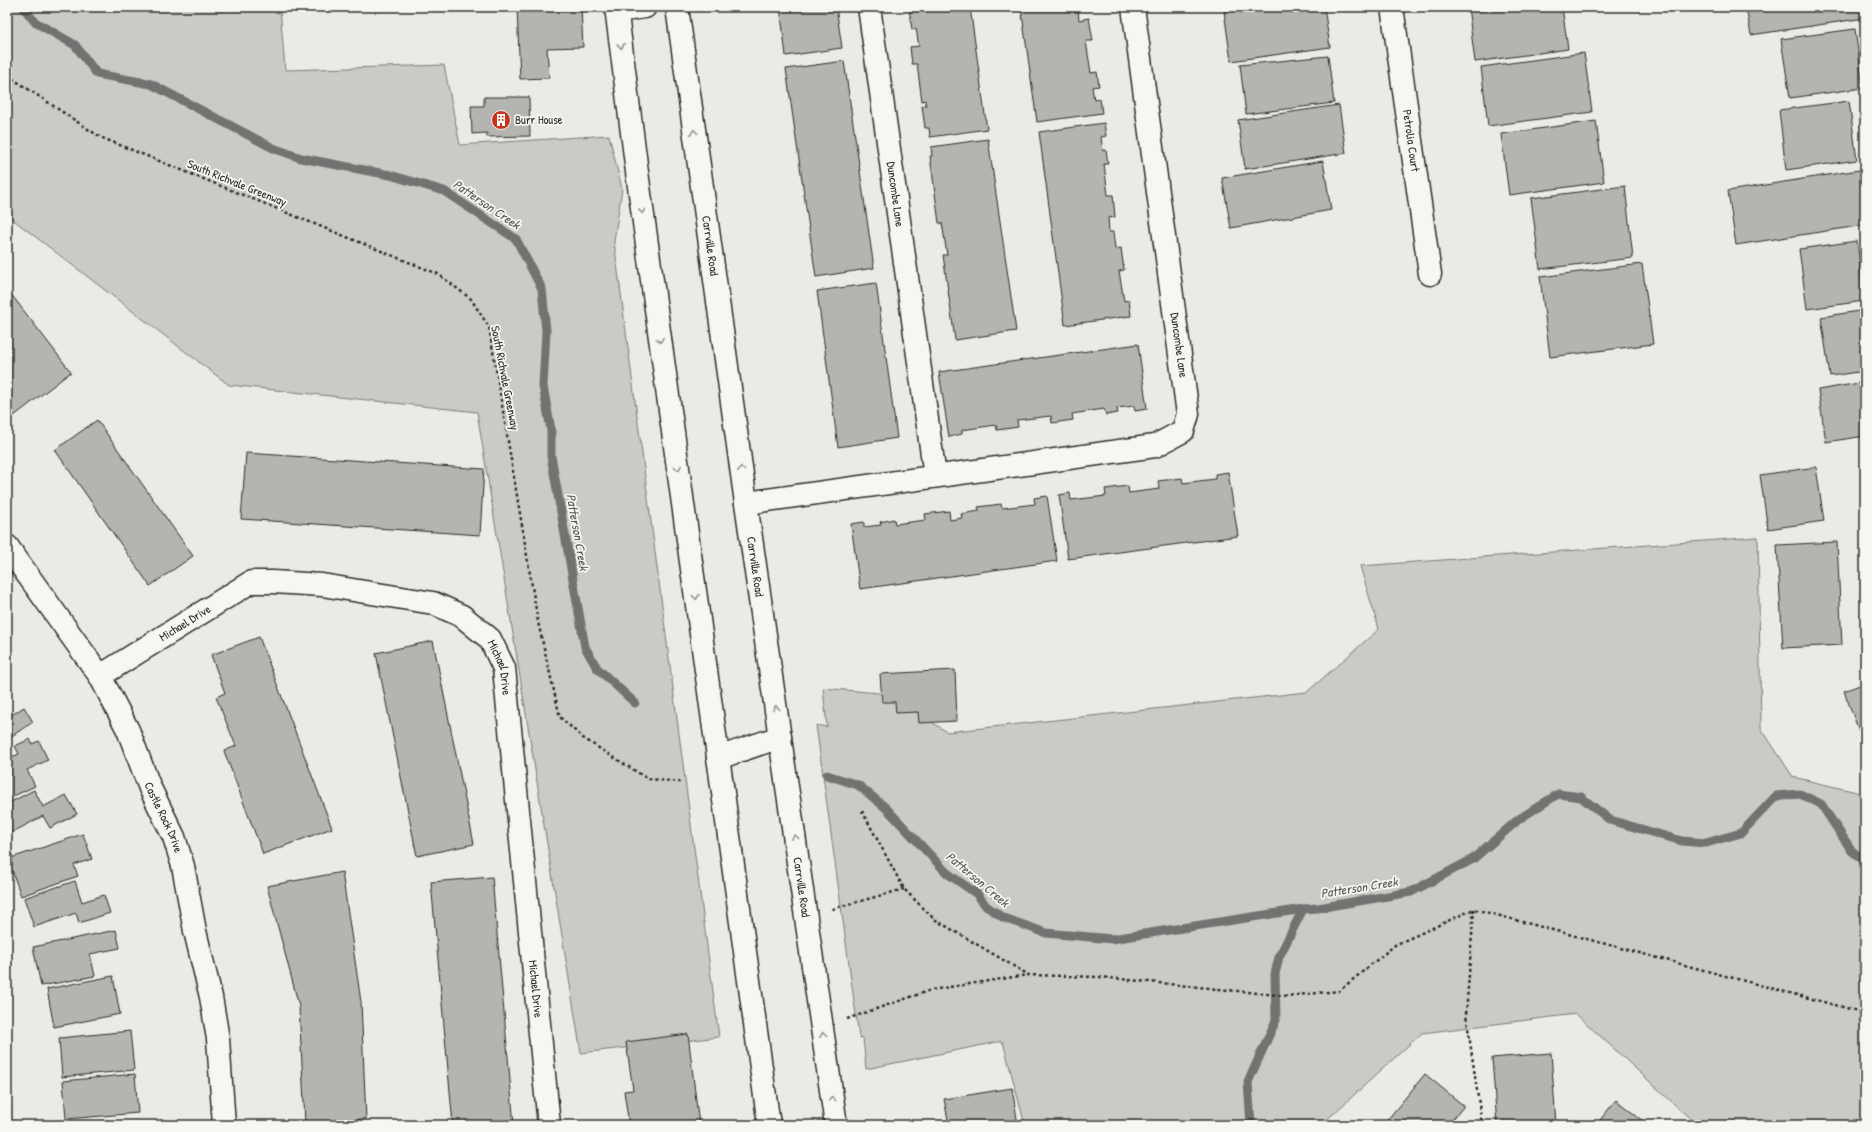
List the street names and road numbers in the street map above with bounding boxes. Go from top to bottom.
street label: Petrolia Court [1399,108,1424,174]
street label: South Richvale Greenway [185,155,289,210]
street label: Duncombe Lane [883,160,909,228]
street label: Carrville Road [698,214,723,277]
street label: Duncombe Lane [1167,311,1192,379]
street label: South Richvale Greenway [487,324,524,431]
street label: Carrville Road [743,535,768,598]
street label: Michael Drive [156,600,214,645]
street label: Michael Drive [484,637,516,696]
street label: Castle Rock Drive [140,779,187,855]
street label: Carrville Road [789,856,815,919]
street label: Michael Drive [525,959,547,1019]

